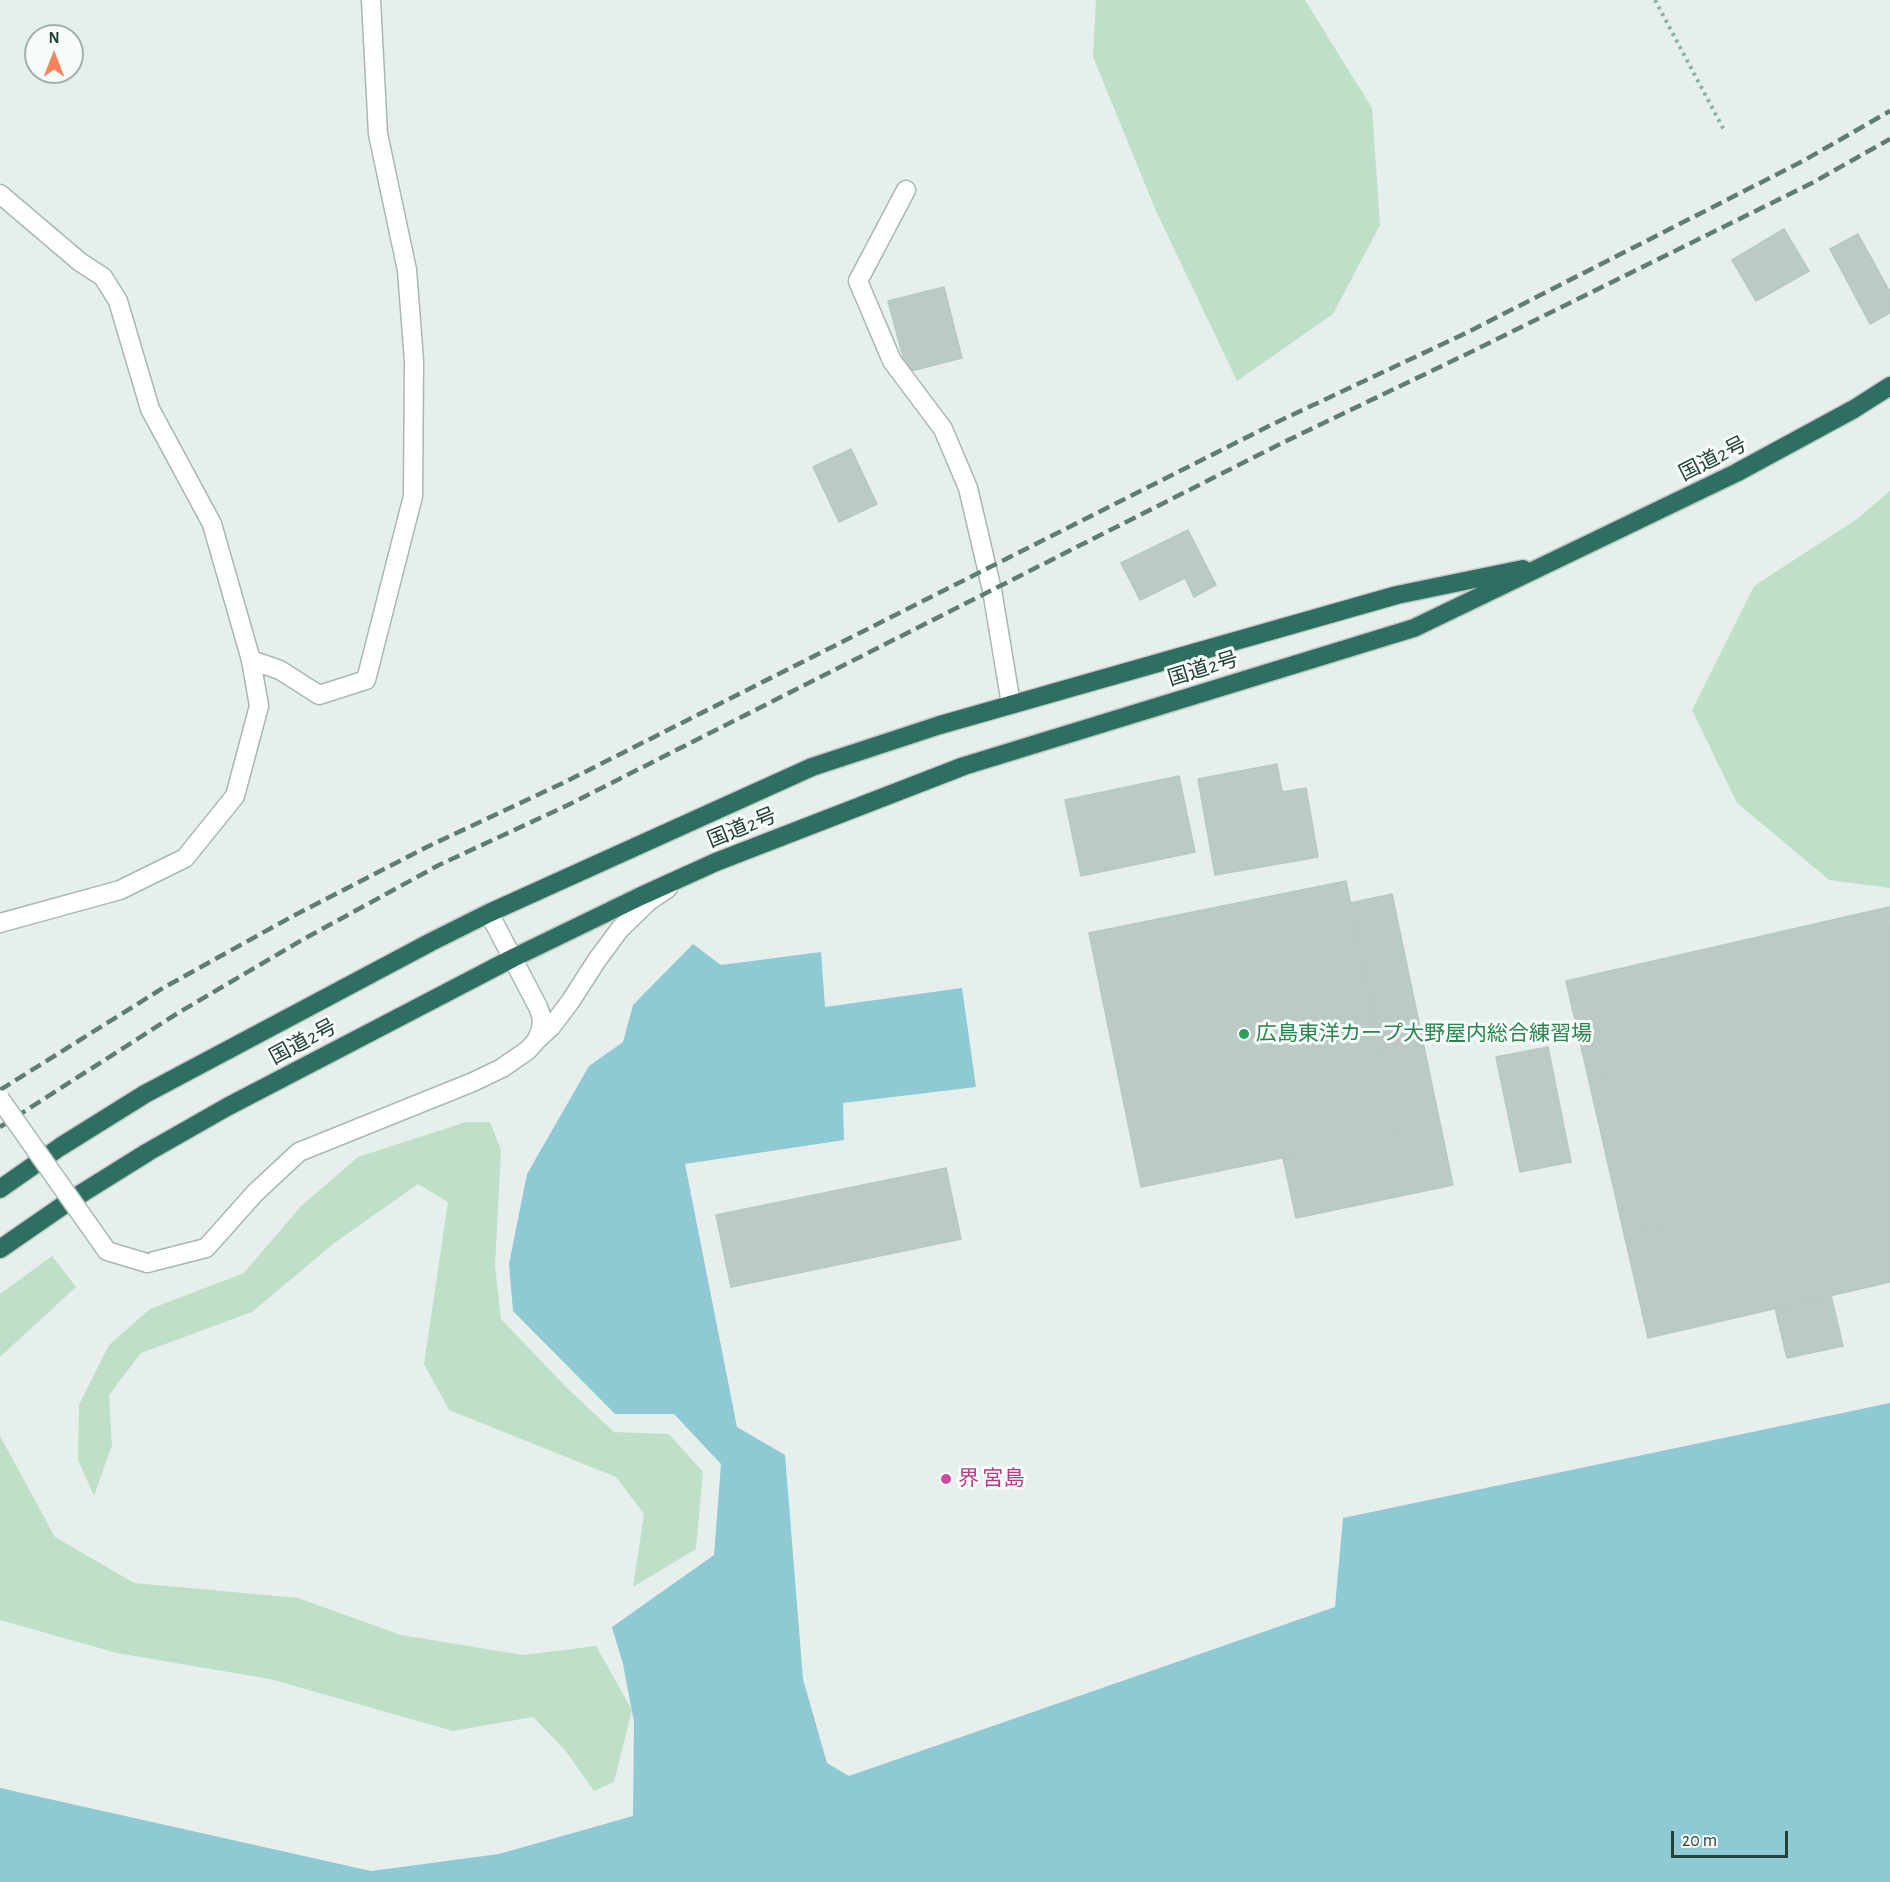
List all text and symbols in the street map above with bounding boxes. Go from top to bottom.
north arrow [24,24,84,84]
text: N [48,30,60,46]
street label: 国道2号 [1675,431,1751,487]
street label: 国道2号 [1165,646,1241,692]
street label: 国道2号 [704,803,780,853]
street label: 国道2号 [265,1014,341,1070]
place label: 広島東洋カープ大野屋内総合練習場 [1256,1021,1592,1047]
marker: 広島東洋カープ大野屋内総合練習場 [1237,1027,1251,1041]
place label: 界 宮島 [958,1466,1024,1492]
marker: 界 宮島 [939,1472,953,1486]
scale bar [1674,1819,1791,1857]
text: 20 m [1682,1832,1717,1850]

